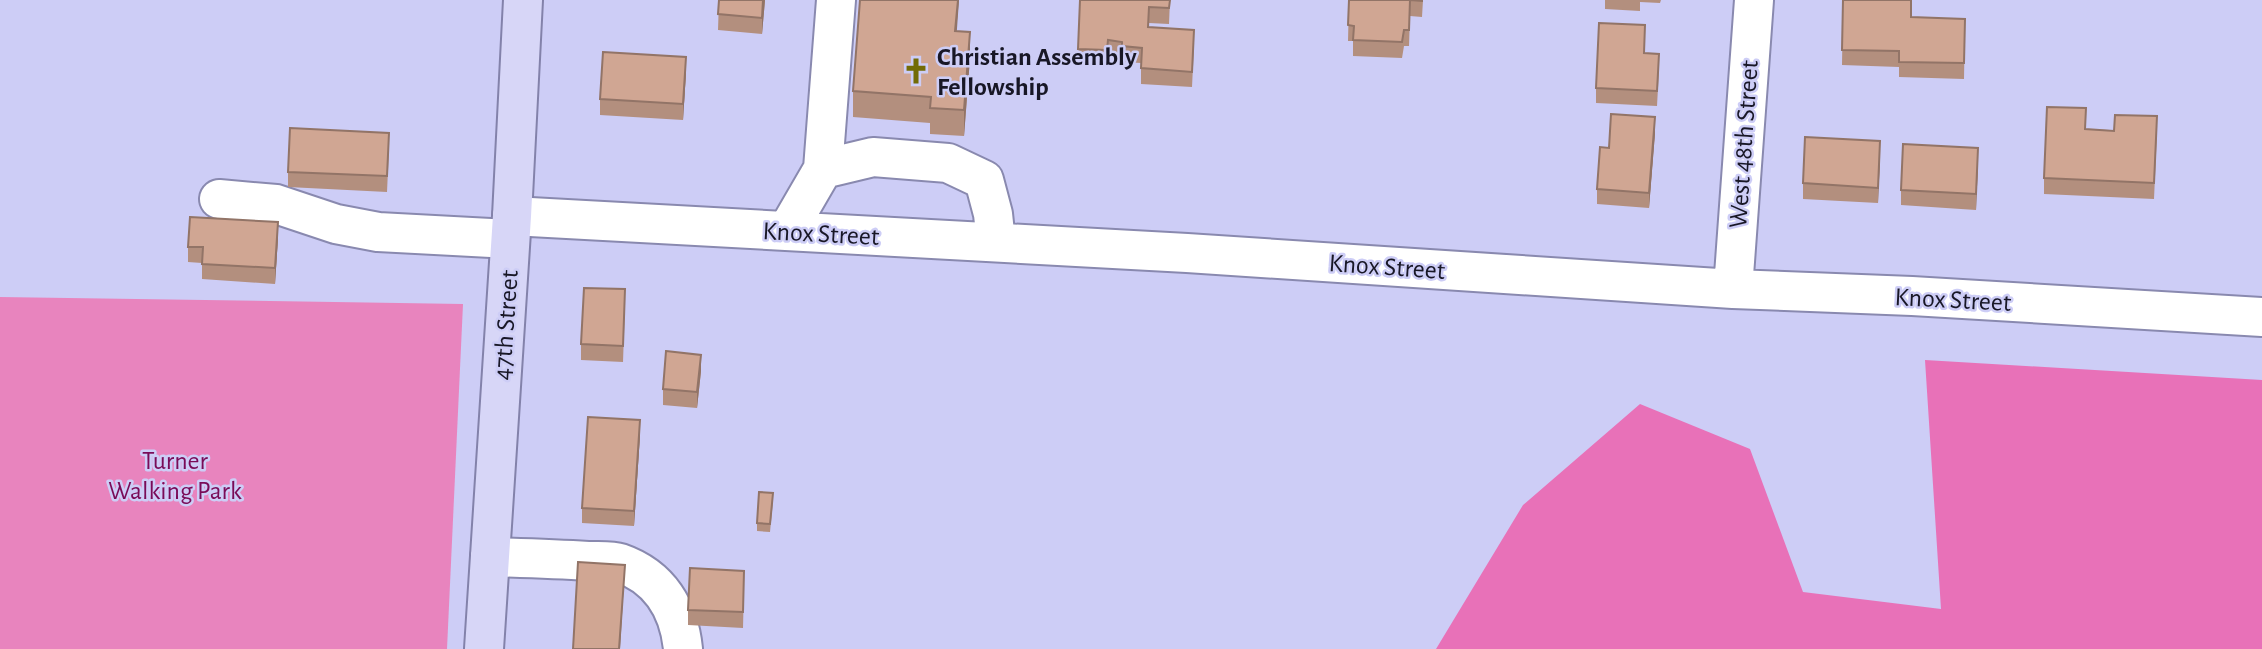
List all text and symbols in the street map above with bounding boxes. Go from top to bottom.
place label: Christian Assembly Fellowship [937,44,1137,100]
church icon: Christian Assembly Fellowship [901,56,931,86]
street label: West 48th Street [1725,59,1763,229]
street label: Knox Street [762,218,880,250]
street label: Knox Street [1328,250,1446,284]
street label: 47th Street [489,269,523,381]
street label: Knox Street [1894,284,2012,316]
park label: Turner Walking Park [108,448,242,504]

